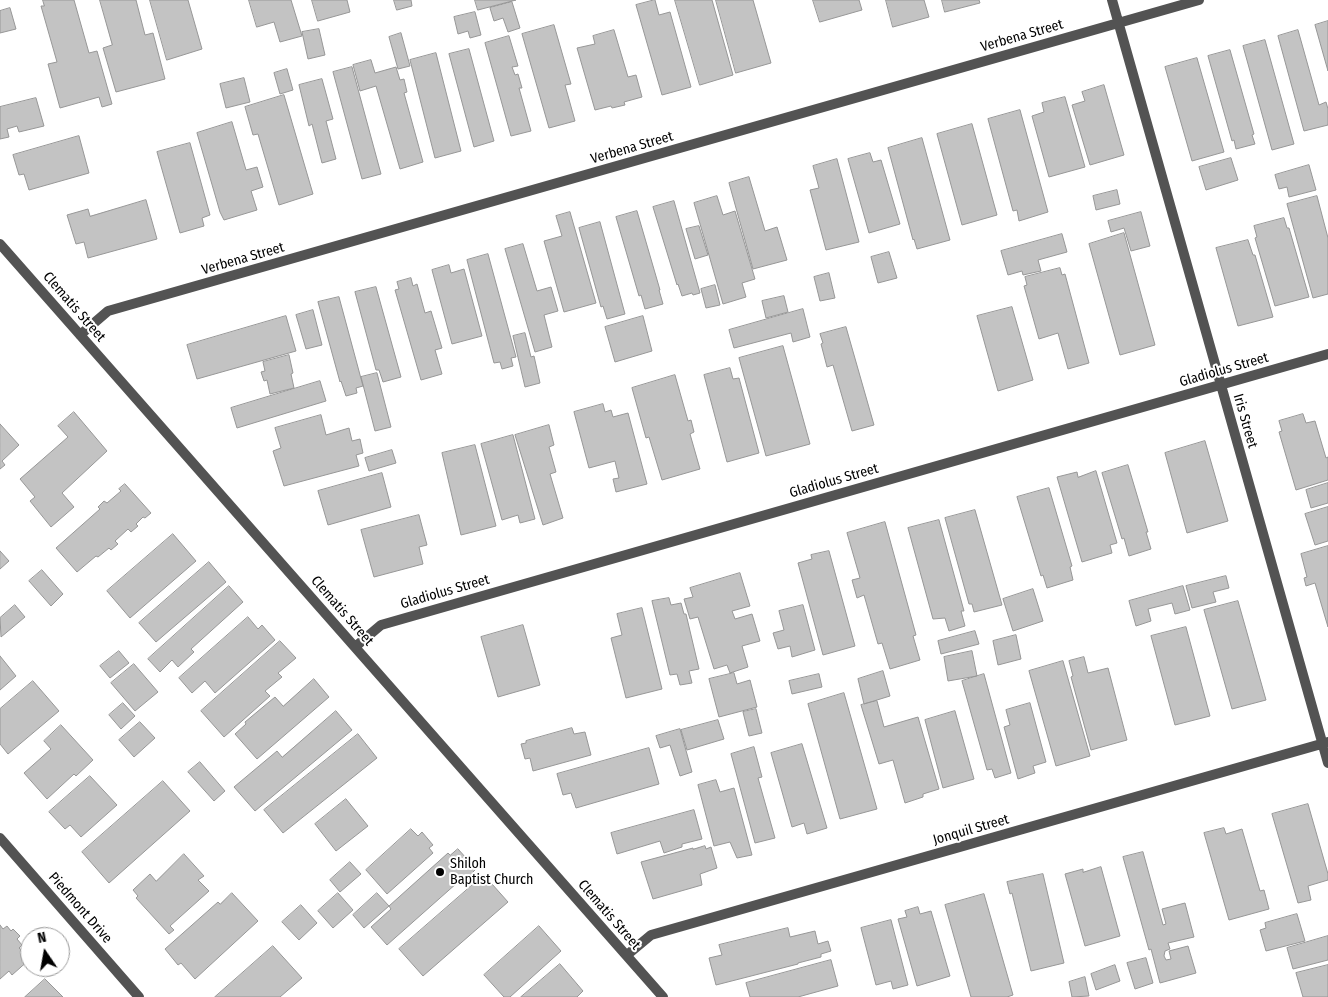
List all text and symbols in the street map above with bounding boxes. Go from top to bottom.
street label: Verbena Street [979,16,1065,56]
street label: Verbena Street [589,128,675,168]
street label: Verbena Street [200,239,286,279]
street label: Clematis Street [39,269,109,345]
street label: Gladiolus Street [1178,349,1270,391]
street label: Iris Street [1229,392,1261,450]
street label: Gladiolus Street [788,460,880,502]
street label: Gladiolus Street [399,571,491,613]
street label: Clematis Street [307,573,377,649]
street label: Jonquil Street [931,811,1011,849]
place label: Shiloh Baptist Church [450,856,533,889]
marker: Shiloh Baptist Church [434,866,446,878]
street label: Piedmont Drive [45,869,115,947]
street label: Clematis Street [574,877,644,953]
north arrow [20,927,70,977]
text: N [36,929,48,947]

